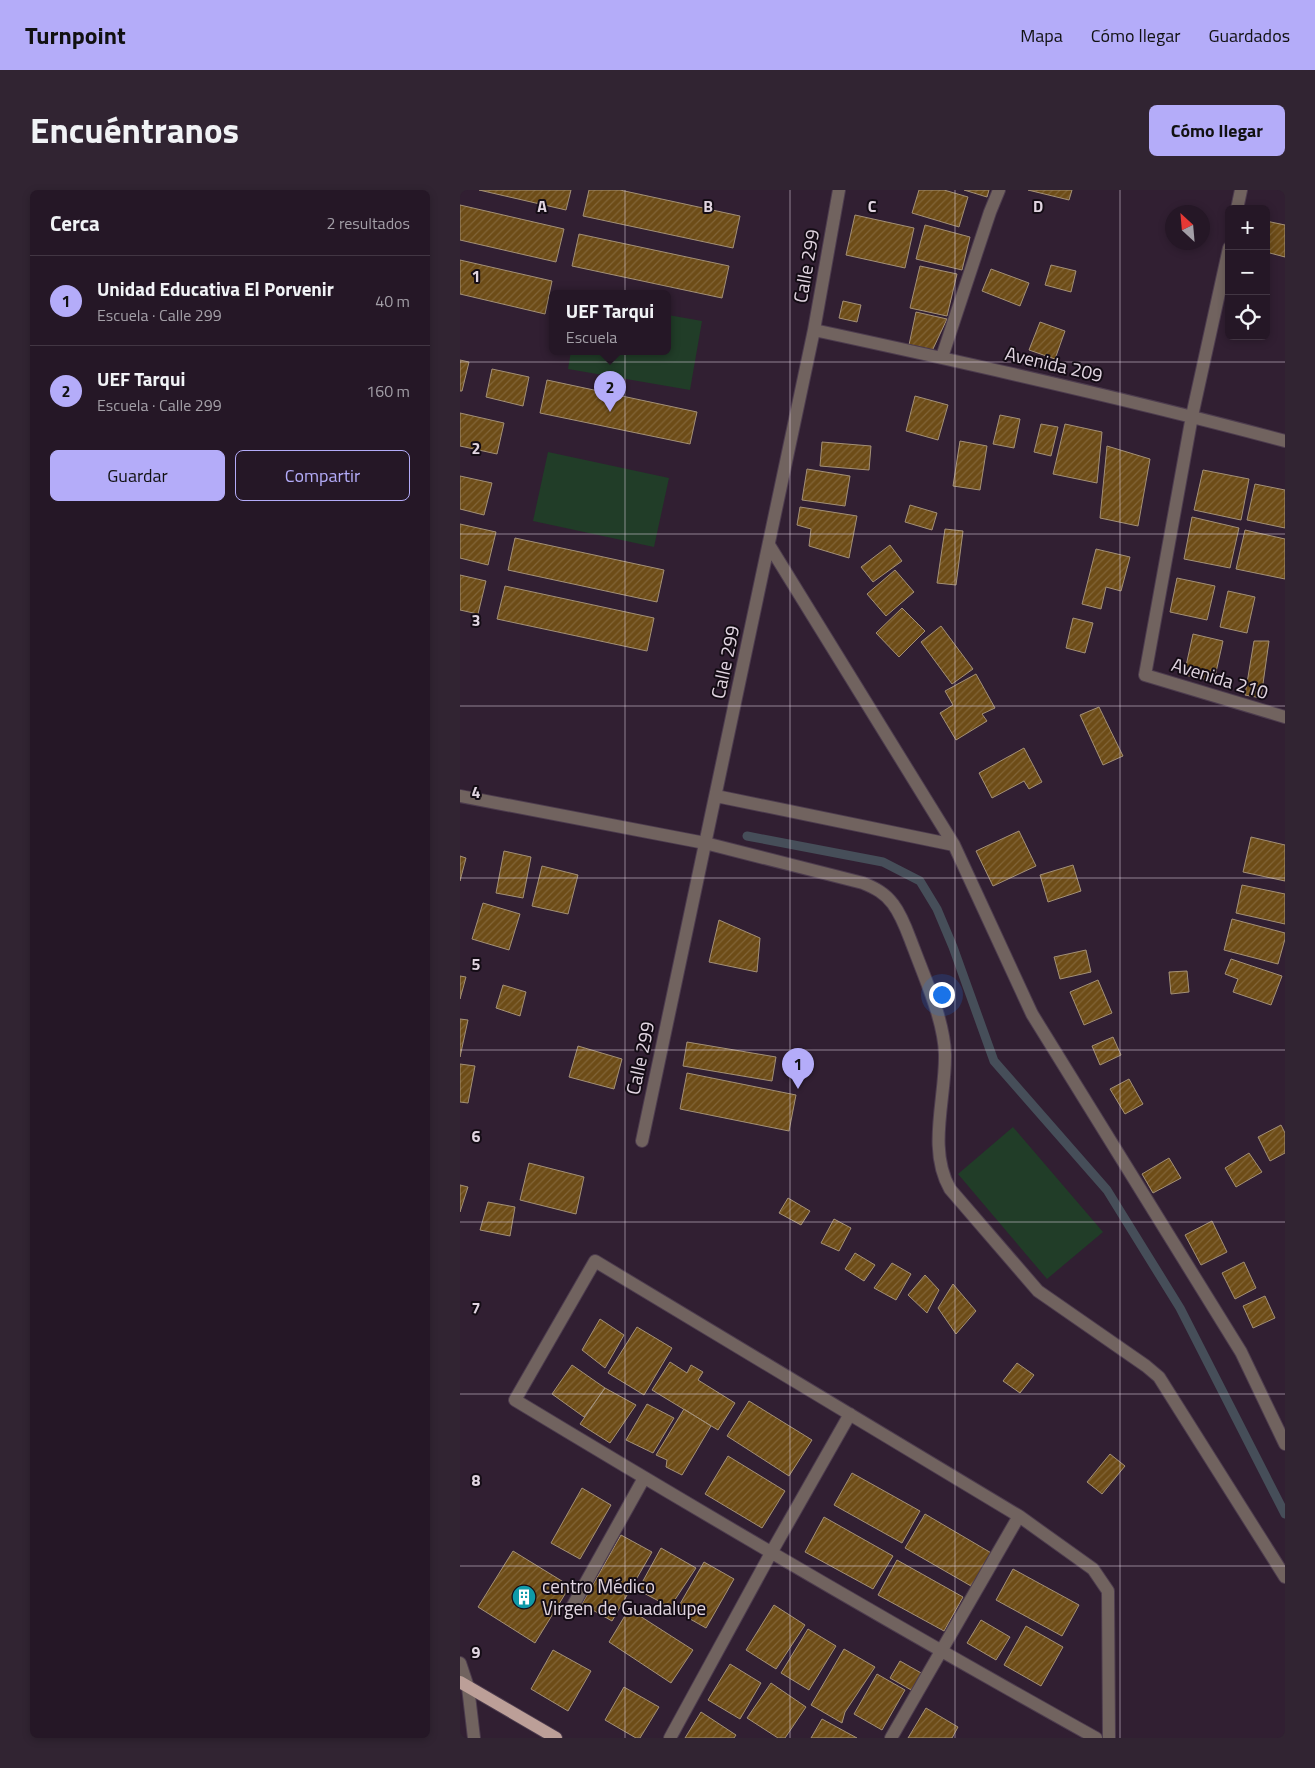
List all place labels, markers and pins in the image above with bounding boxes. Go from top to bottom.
pin: 2 [594,371,626,412]
pin: 1 [782,1048,814,1089]
place label: centro Médico Virgen de Guadalupe [542,1571,706,1622]
building icon: centro Médico Virgen de Guadalupe [511,1584,537,1610]

